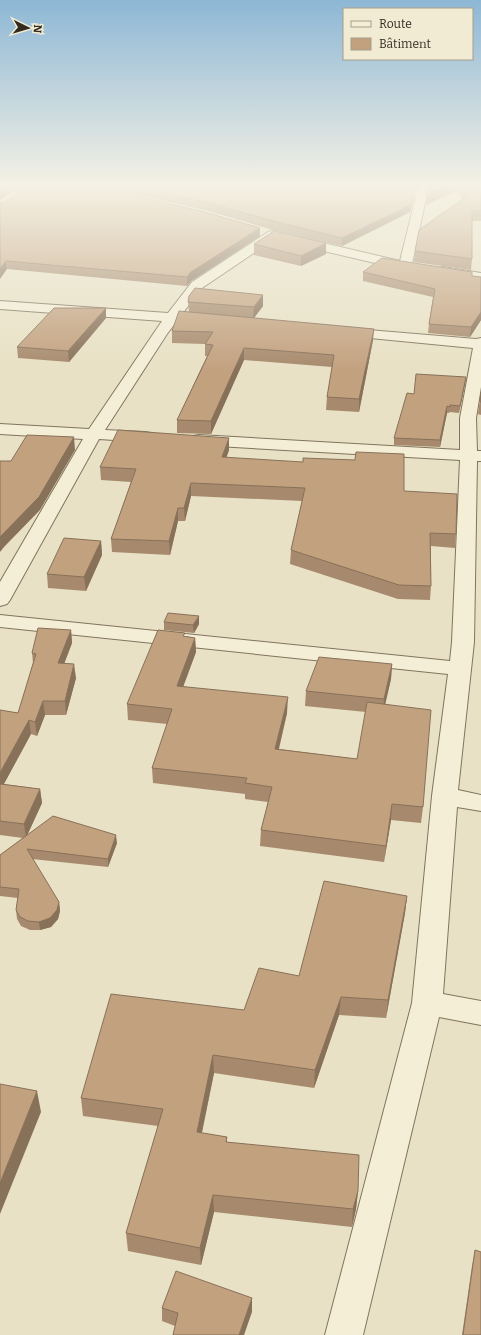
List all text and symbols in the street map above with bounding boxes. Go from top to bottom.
north arrow [8,8,48,48]
legend [343,8,473,60]
text: Route [379,17,412,31]
text: N [31,24,44,34]
text: Bâtiment [379,37,432,51]

